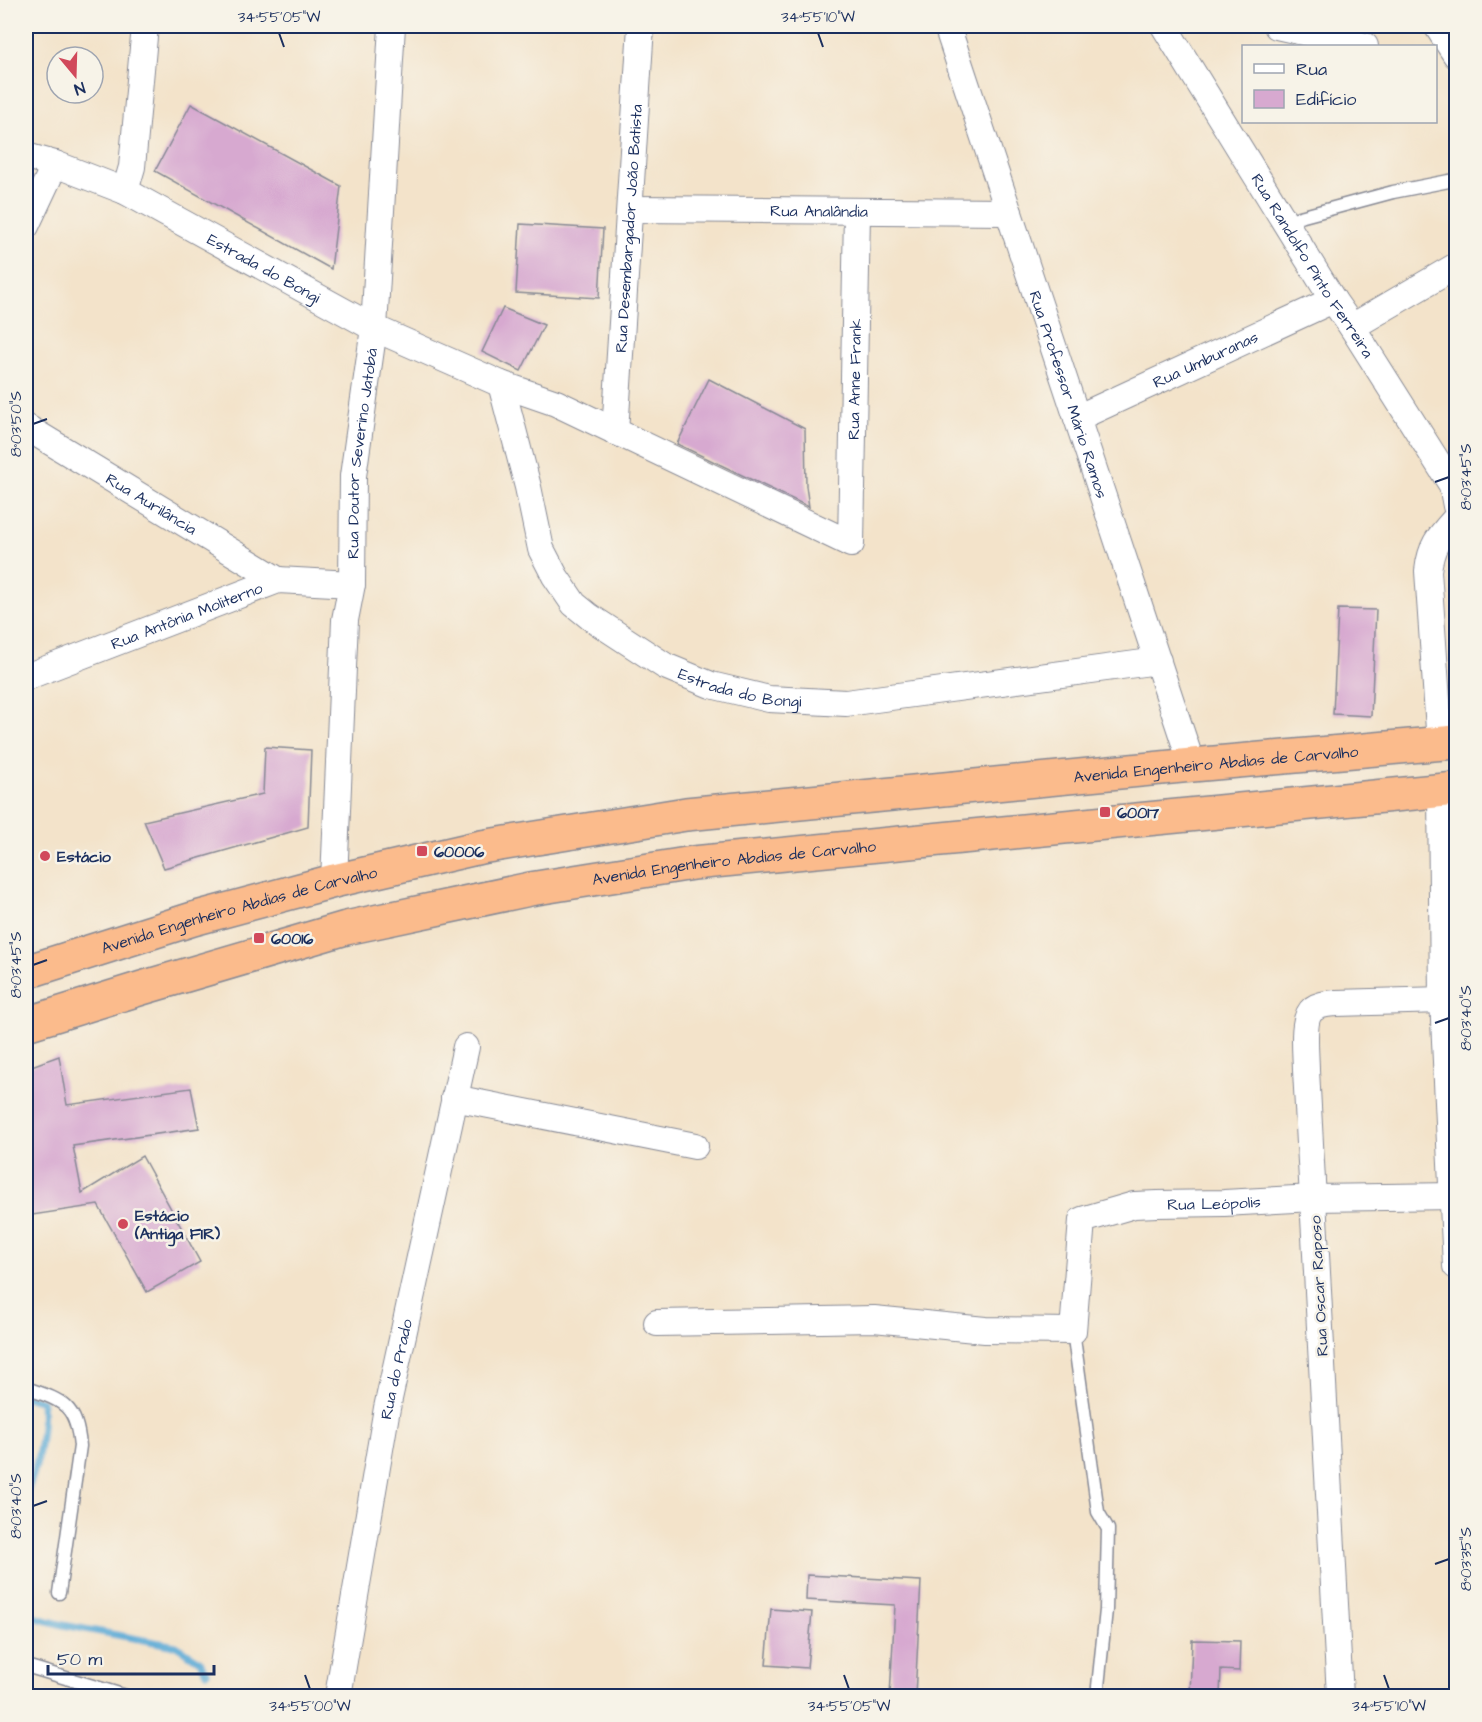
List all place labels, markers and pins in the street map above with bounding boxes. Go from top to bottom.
place label: 60017 [1117,802,1159,824]
marker: 60017 [1098,805,1112,819]
place label: 60006 [434,841,484,863]
marker: 60006 [415,844,429,858]
place label: Estácio [57,846,112,868]
marker: Estácio [38,849,52,863]
place label: 60016 [271,928,313,950]
marker: 60016 [252,931,266,945]
place label: Estácio (Antiga FIR) [134,1205,221,1247]
marker: Estácio (Antiga FIR) [116,1217,130,1231]

